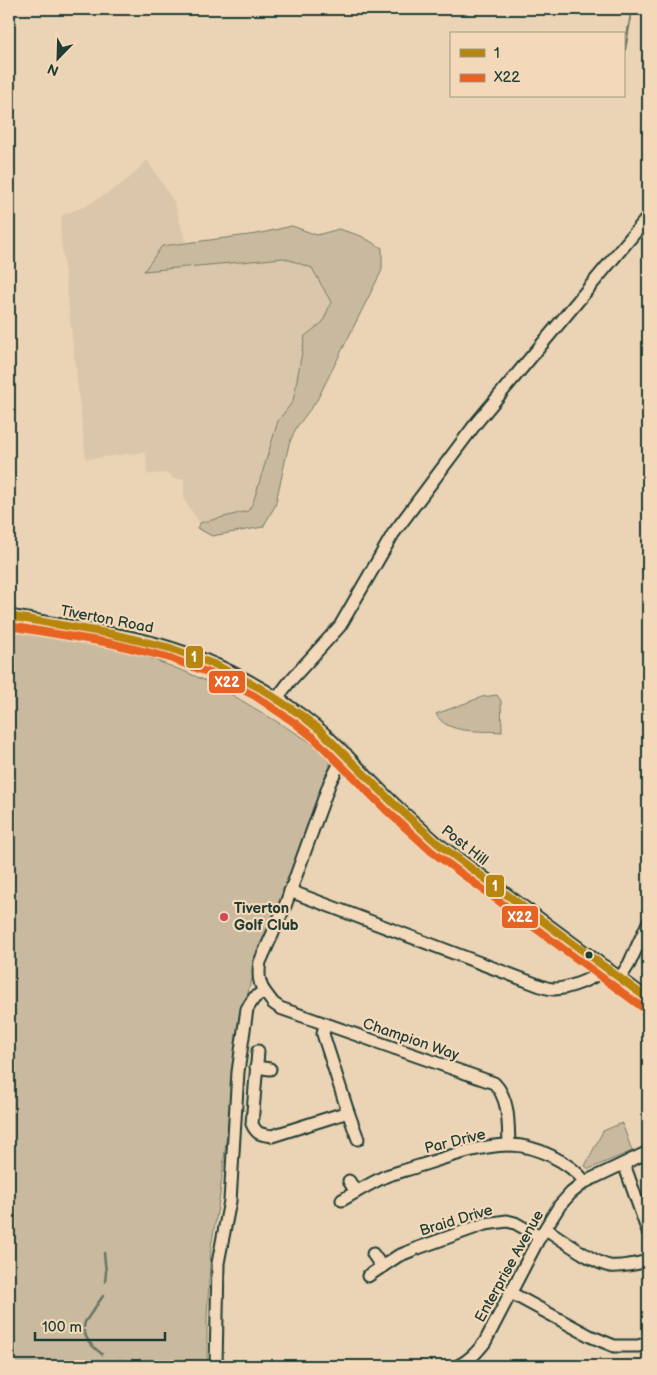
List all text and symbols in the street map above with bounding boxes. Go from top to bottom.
north arrow [32,32,82,82]
legend [450,32,624,98]
text: 1 [494,44,500,63]
text: N [45,60,61,79]
text: X22 [493,68,520,87]
street label: Tiverton Road [59,601,155,638]
line badge: 1 [185,645,204,669]
text: 1 [191,649,197,666]
line badge: X22 [208,670,246,694]
text: X22 [214,674,240,691]
street label: Post Hill [437,821,492,870]
line badge: 1 [485,874,505,898]
text: 1 [492,878,498,895]
place label: Tiverton Golf Club [234,899,299,935]
line badge: X22 [501,905,539,929]
text: X22 [507,909,533,926]
marker: Tiverton Golf Club [218,911,230,923]
unlabelled marker [584,950,594,960]
street label: Champion Way [360,1014,462,1065]
street label: Par Drive [423,1125,488,1158]
street label: Braid Drive [417,1200,495,1241]
street label: Enterprise Avenue [471,1207,548,1326]
scale bar [35,1310,165,1342]
text: 100 m [42,1318,82,1337]

